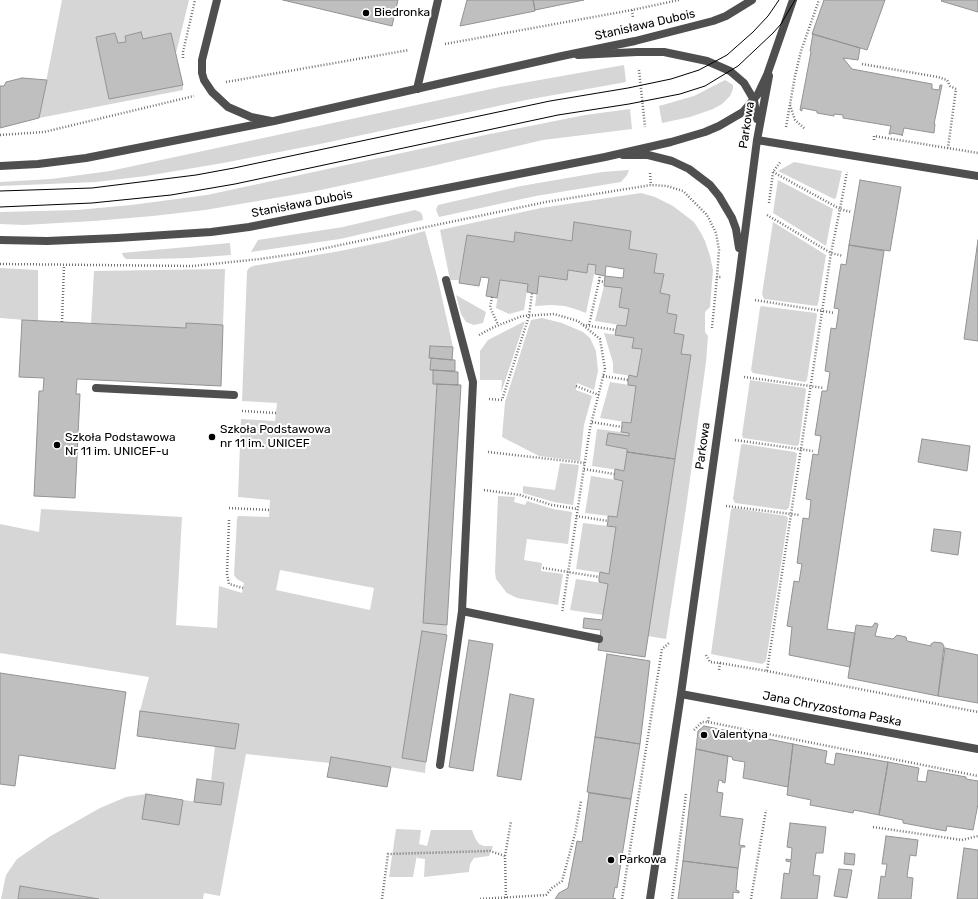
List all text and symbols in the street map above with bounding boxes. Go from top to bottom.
place label: Biedronka [374,6,430,20]
street label: Stanisława Dubois [593,6,697,44]
marker: Biedronka [361,8,371,18]
street label: Parkowa [736,100,758,150]
street label: Stanisława Dubois [250,187,354,221]
street label: Parkowa [693,421,713,471]
place label: Szkoła Podstawowa nr 11 im. UNICEF [220,423,331,451]
place label: Szkoła Podstawowa Nr 11 im. UNICEF-u [65,431,176,459]
marker: Szkoła Podstawowa nr 11 im. UNICEF [207,432,217,442]
marker: Szkoła Podstawowa Nr 11 im. UNICEF-u [52,440,62,450]
street label: Jana Chryzostoma Paska [761,688,903,730]
place label: Valentyna [712,728,768,742]
marker: Valentyna [699,730,709,740]
place label: Parkowa [619,853,666,867]
marker: Parkowa [606,855,616,865]

